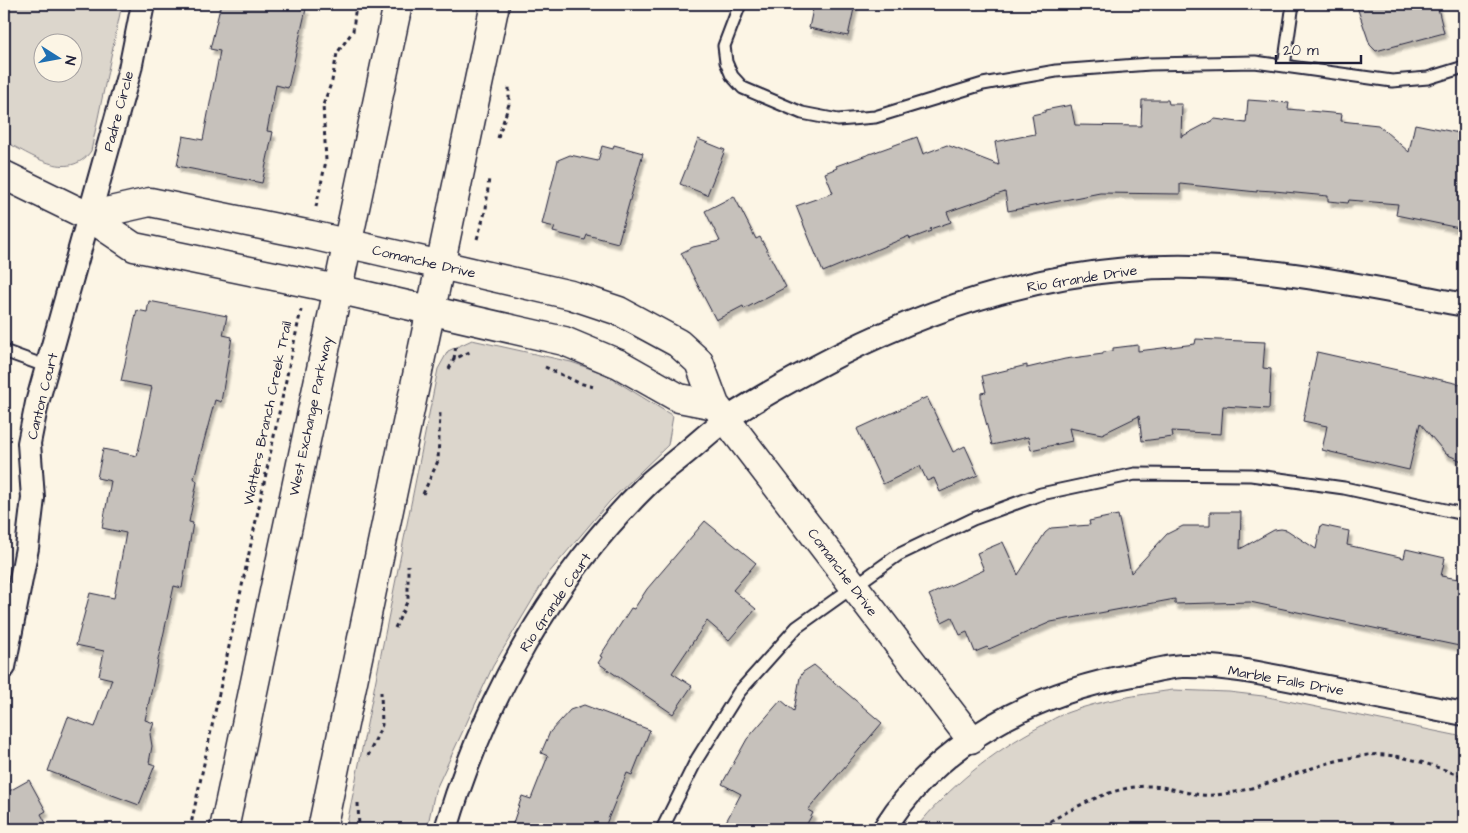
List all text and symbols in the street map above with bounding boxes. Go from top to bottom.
north arrow [32,32,82,82]
scale bar [1276,32,1360,64]
text: 20 m [1283,40,1319,61]
text: N [59,54,80,67]
street label: Padre Circle [99,68,139,154]
street label: Comanche Drive [370,240,478,284]
street label: Rio Grande Drive [1026,260,1139,298]
street label: Watters Branch Creek Trail [239,319,297,507]
street label: West Exchange Parkway [284,334,338,498]
street label: Canton Court [23,351,63,442]
street label: Comanche Drive [802,524,882,621]
street label: Rio Grande Court [515,549,597,656]
street label: Marble Falls Drive [1226,661,1346,701]

